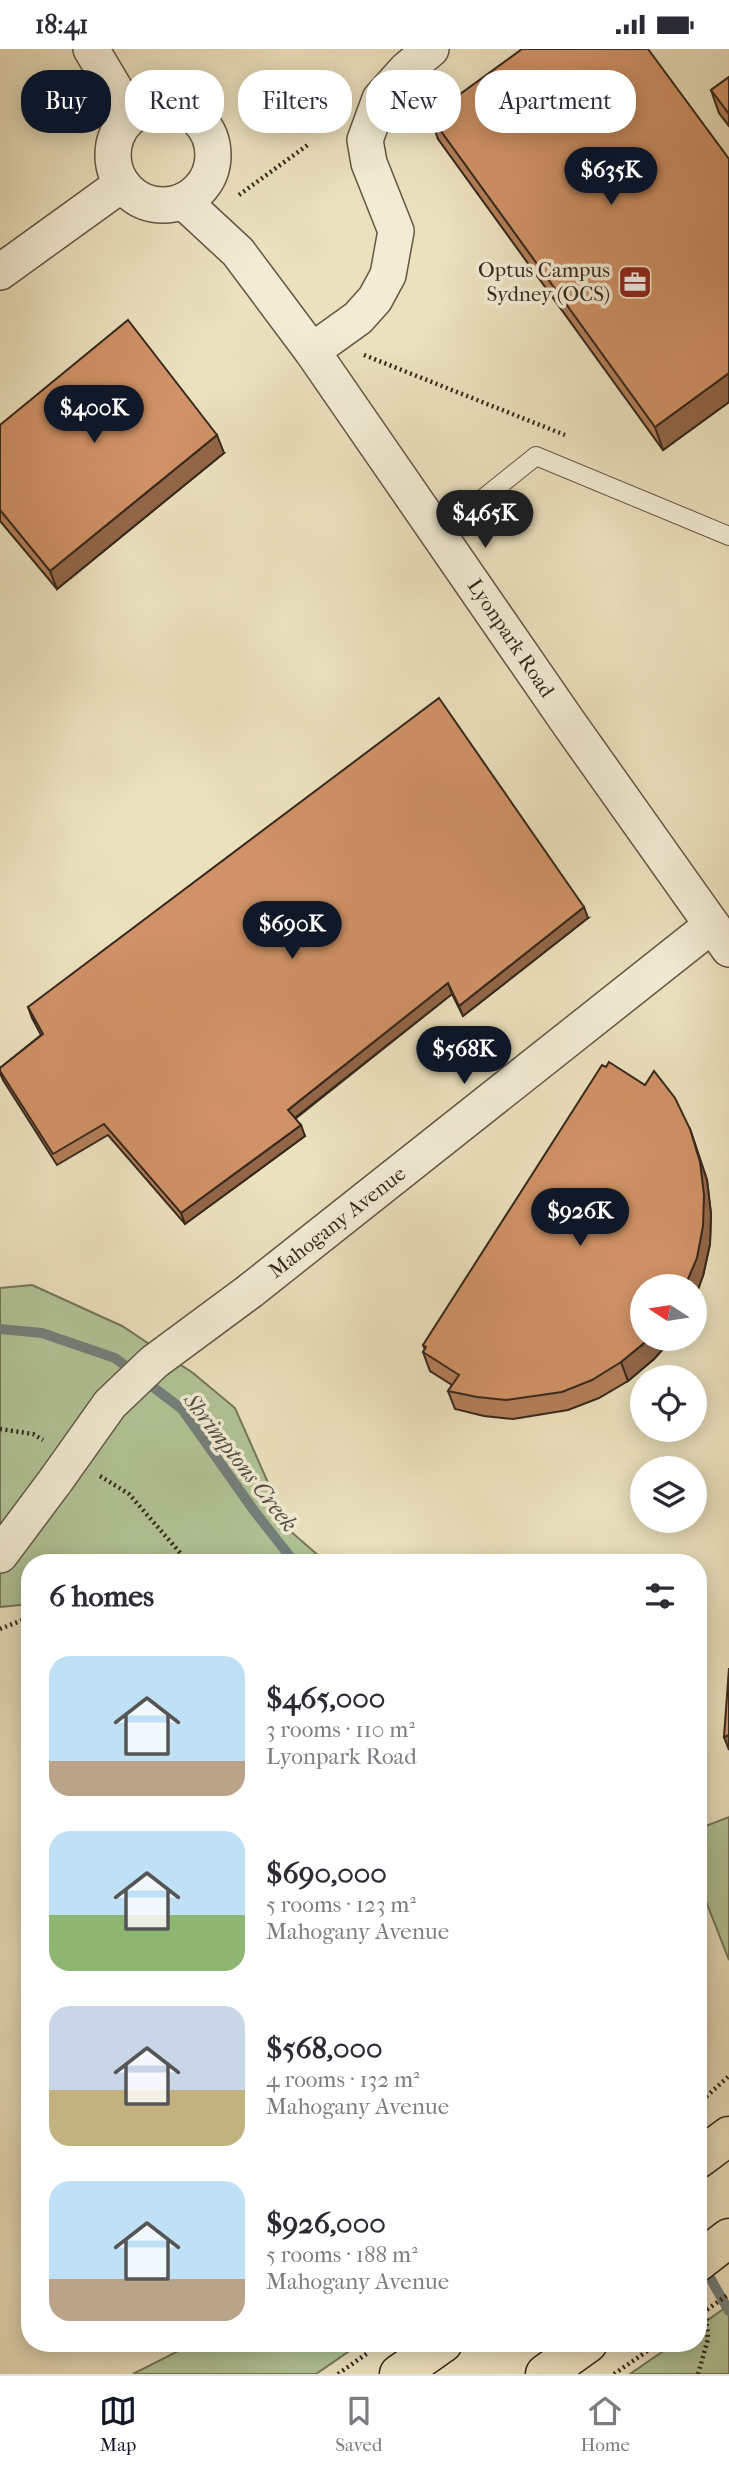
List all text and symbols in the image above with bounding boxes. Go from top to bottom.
text: 18:41 [35,9,88,40]
chip: Buy [21,70,111,133]
chip: Rent [125,70,224,133]
chip: Filters [238,70,352,133]
chip: New [366,70,461,133]
chip: Apartment [475,70,636,133]
pin: $635K [562,148,660,207]
text: $635K [580,156,642,183]
place label: Optus Campus Sydney (OCS) [478,258,610,306]
office icon: Optus Campus Sydney (OCS) [616,263,654,301]
pin: $400K [45,385,143,445]
text: $400K [60,394,128,421]
pin: $465K [436,491,534,550]
text: $465K [452,499,518,526]
street label: Lyonpark Road [463,574,560,702]
pin: $690K [243,901,341,961]
text: $690K [259,910,325,937]
pin: $568K [415,1027,513,1086]
text: $568K [432,1035,496,1062]
street label: Mahogany Avenue [264,1161,410,1283]
pin: $926K [531,1189,629,1248]
text: $926K [547,1197,613,1224]
north arrow [630,1274,707,1351]
map controls [630,1274,707,1533]
button: locate [630,1365,707,1442]
water label: Shrimptons Creek [177,1387,303,1537]
button: layers [630,1456,707,1533]
icon: filters [641,1577,679,1615]
text: 6 homes [49,1579,154,1614]
text: $465,000 [266,1681,385,1716]
icon: home [105,1684,189,1768]
text: 3 rooms · 110 m² [266,1716,415,1743]
text: Lyonpark Road [266,1743,417,1770]
text: $690,000 [266,1856,387,1891]
icon: home [105,1859,189,1943]
text: 5 rooms · 123 m² [266,1891,416,1918]
text: Mahogany Avenue [266,1918,449,1945]
text: $568,000 [266,2031,383,2066]
icon: home [105,2034,189,2118]
text: 4 rooms · 132 m² [266,2066,420,2093]
text: Mahogany Avenue [266,2093,449,2120]
text: $926,000 [266,2206,386,2241]
icon: home [105,2209,189,2293]
text: 5 rooms · 188 m² [266,2241,418,2268]
text: Mahogany Avenue [266,2268,449,2295]
tab: Map [99,2392,137,2456]
tab: Saved [335,2392,382,2456]
tab: Home [580,2392,630,2456]

